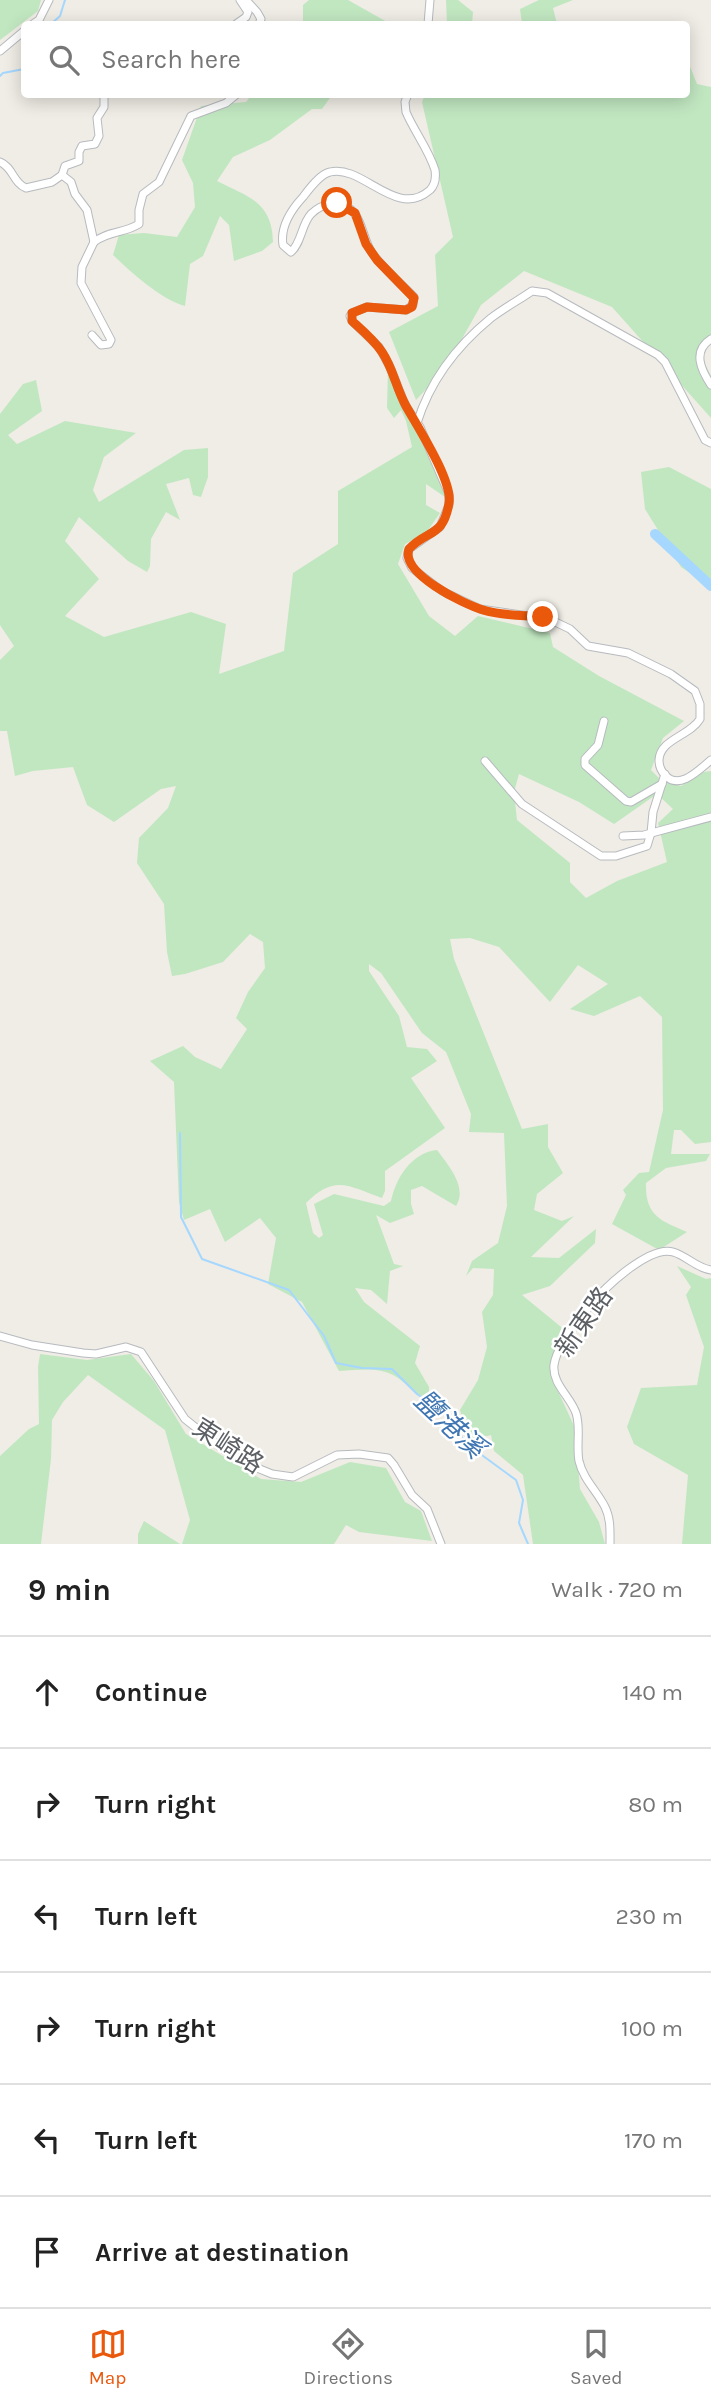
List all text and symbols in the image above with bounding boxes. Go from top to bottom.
search box [21,21,690,98]
icon: search [45,41,83,79]
text: Search here [101,44,241,75]
route start [321,187,352,218]
route end [527,601,558,632]
street label: 新東路 [549,1281,619,1363]
water label: 鹽港溪 [408,1383,495,1467]
street label: 東崎路 [187,1412,269,1480]
text: 9 min [28,1572,111,1608]
text: Walk · 720 m [551,1576,683,1603]
icon: ahead [28,1673,66,1711]
text: Continue [95,1677,207,1708]
text: 140 m [622,1679,683,1706]
icon: right [28,1785,66,1823]
text: Turn right [95,1789,216,1820]
text: 80 m [628,1791,683,1818]
icon: left [28,1897,66,1935]
text: Turn left [95,1901,197,1932]
text: 230 m [615,1903,683,1930]
icon: right [28,2009,66,2047]
text: Turn right [95,2013,216,2044]
text: 100 m [621,2015,683,2042]
icon: left [28,2121,66,2159]
text: Turn left [95,2125,197,2156]
text: 170 m [624,2127,683,2154]
icon: arrive [28,2233,66,2271]
text: Arrive at destination [95,2237,349,2268]
tab: Map [89,2325,127,2389]
tab: Directions [304,2325,393,2389]
tab: Saved [570,2325,622,2389]

